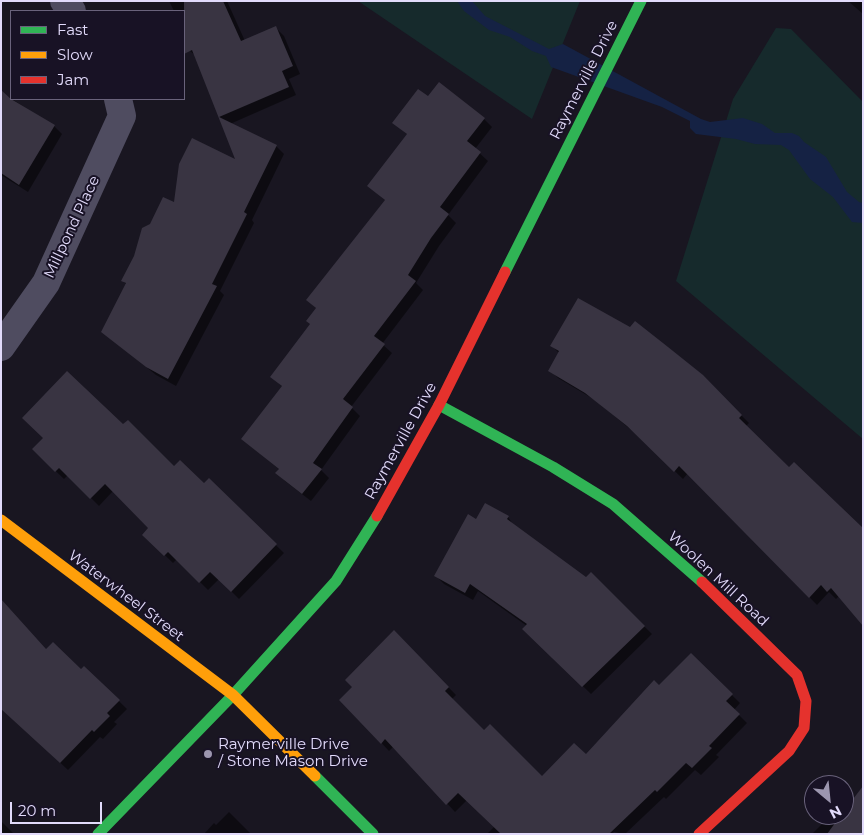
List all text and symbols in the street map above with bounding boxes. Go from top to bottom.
legend [10,10,185,100]
street label: Raymerville Drive [546,17,622,143]
text: Fast [57,20,88,39]
text: Slow [57,45,93,64]
text: Jam [57,70,89,89]
street label: Millpond Place [40,173,104,281]
street label: Raymerville Drive [361,379,441,503]
street label: Woolen Mill Road [664,528,772,630]
street label: Waterwheel Street [64,547,188,645]
place label: Raymerville Drive / Stone Mason Drive [218,736,368,771]
marker: Raymerville Drive / Stone Mason Drive [202,748,214,760]
north arrow [804,775,854,825]
scale bar [12,792,105,824]
text: 20 m [18,801,56,820]
text: N [826,802,845,823]

